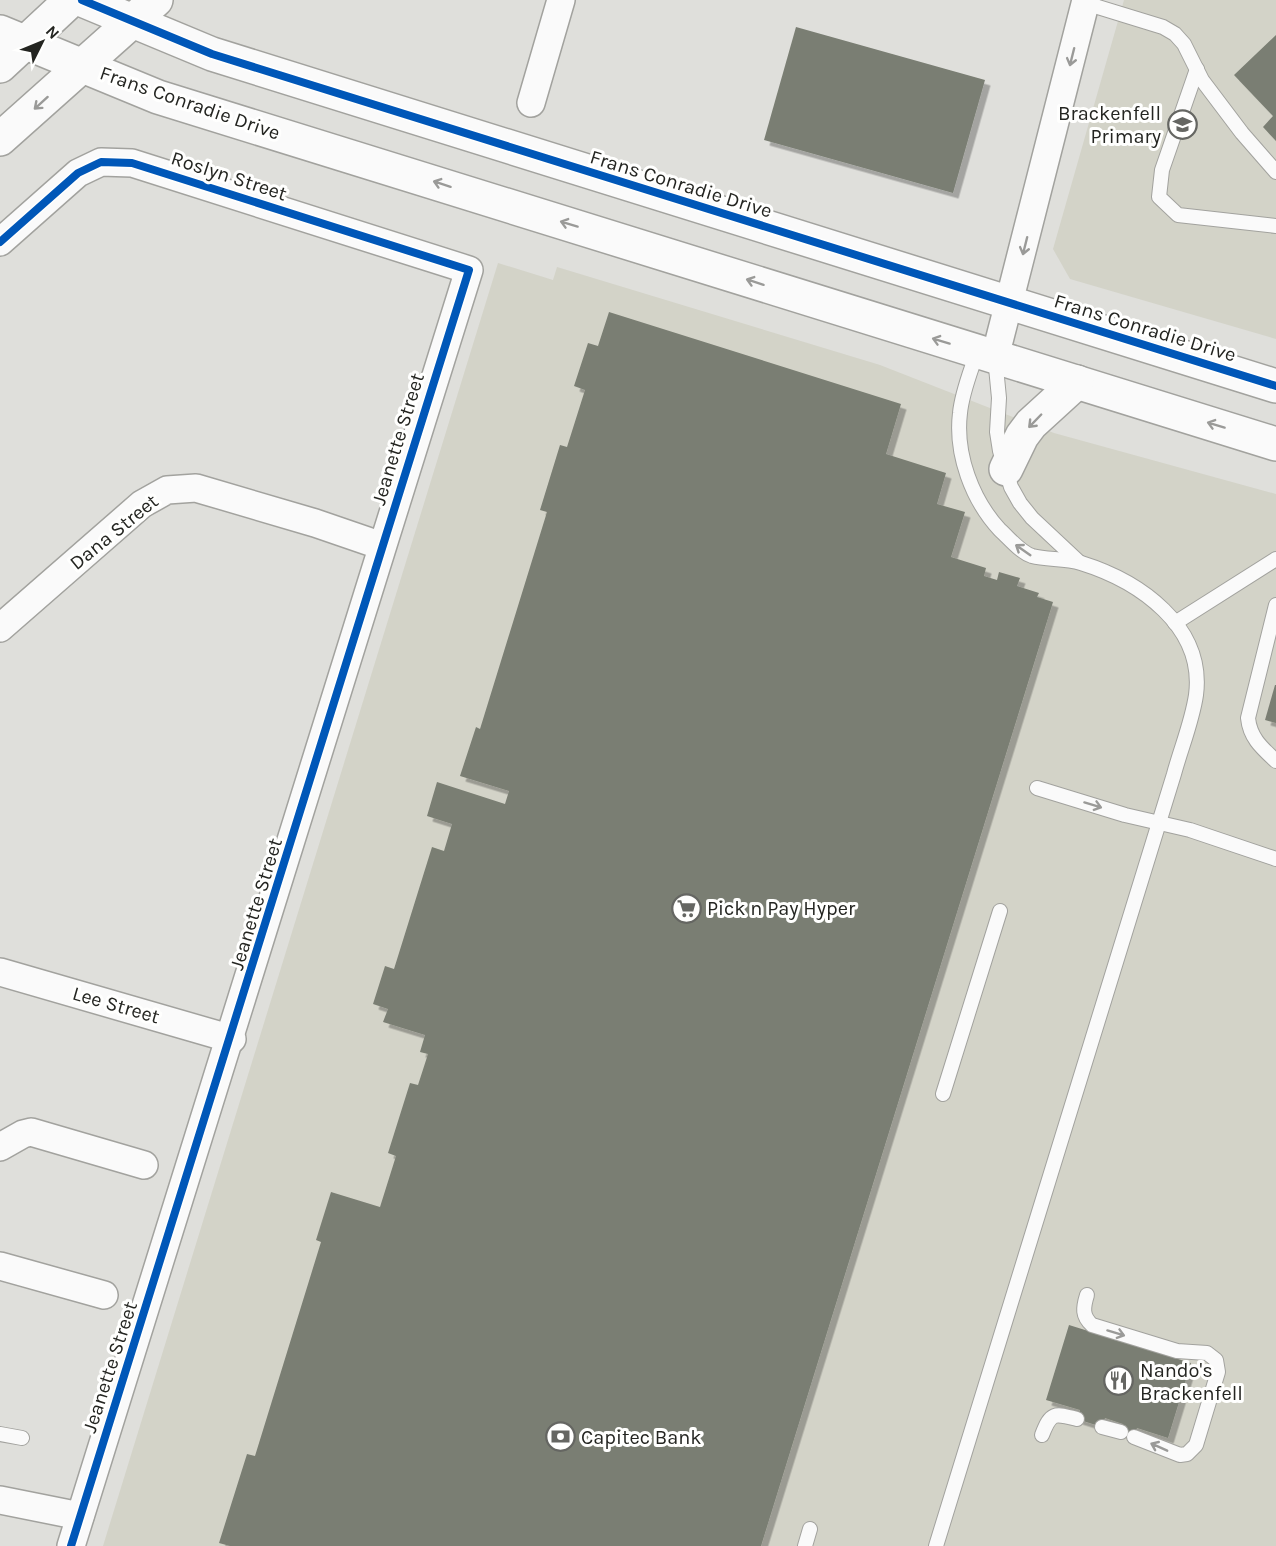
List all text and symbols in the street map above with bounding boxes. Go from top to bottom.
north arrow [12,12,72,72]
text: N [42,21,63,43]
one-way arrow [1065,47,1077,66]
street label: Frans Conradie Drive [97,61,283,145]
one-way arrow [34,96,49,110]
place label: Brackenfell Primary [1058,102,1161,148]
school or university icon: Brackenfell Primary [1166,109,1198,141]
street label: Frans Conradie Drive [587,145,775,223]
street label: Roslyn Street [168,146,290,206]
one-way arrow [433,178,452,189]
one-way arrow [560,218,579,229]
one-way arrow [1018,236,1030,255]
one-way arrow [746,276,765,287]
street label: Frans Conradie Drive [1051,289,1239,367]
one-way arrow [932,335,951,346]
street label: Jeanette Street [367,370,429,508]
one-way arrow [1028,413,1042,428]
one-way arrow [1207,419,1226,430]
street label: Dana Street [65,489,163,575]
one-way arrow [1016,544,1032,556]
one-way arrow [1083,800,1102,811]
street label: Jeanette Street [225,835,287,973]
supermarket icon: Pick n Pay Hyper [670,892,702,924]
place label: Pick n Pay Hyper [707,897,856,920]
street label: Lee Street [70,982,163,1029]
street label: Jeanette Street [78,1298,142,1436]
one-way arrow [1106,1328,1125,1339]
place label: Nando's Brackenfell [1140,1359,1243,1405]
restaurant icon: Nando's Brackenfell [1103,1365,1135,1397]
bank icon: Capitec Bank [544,1421,576,1453]
place label: Capitec Bank [581,1426,702,1449]
one-way arrow [1150,1441,1168,1453]

